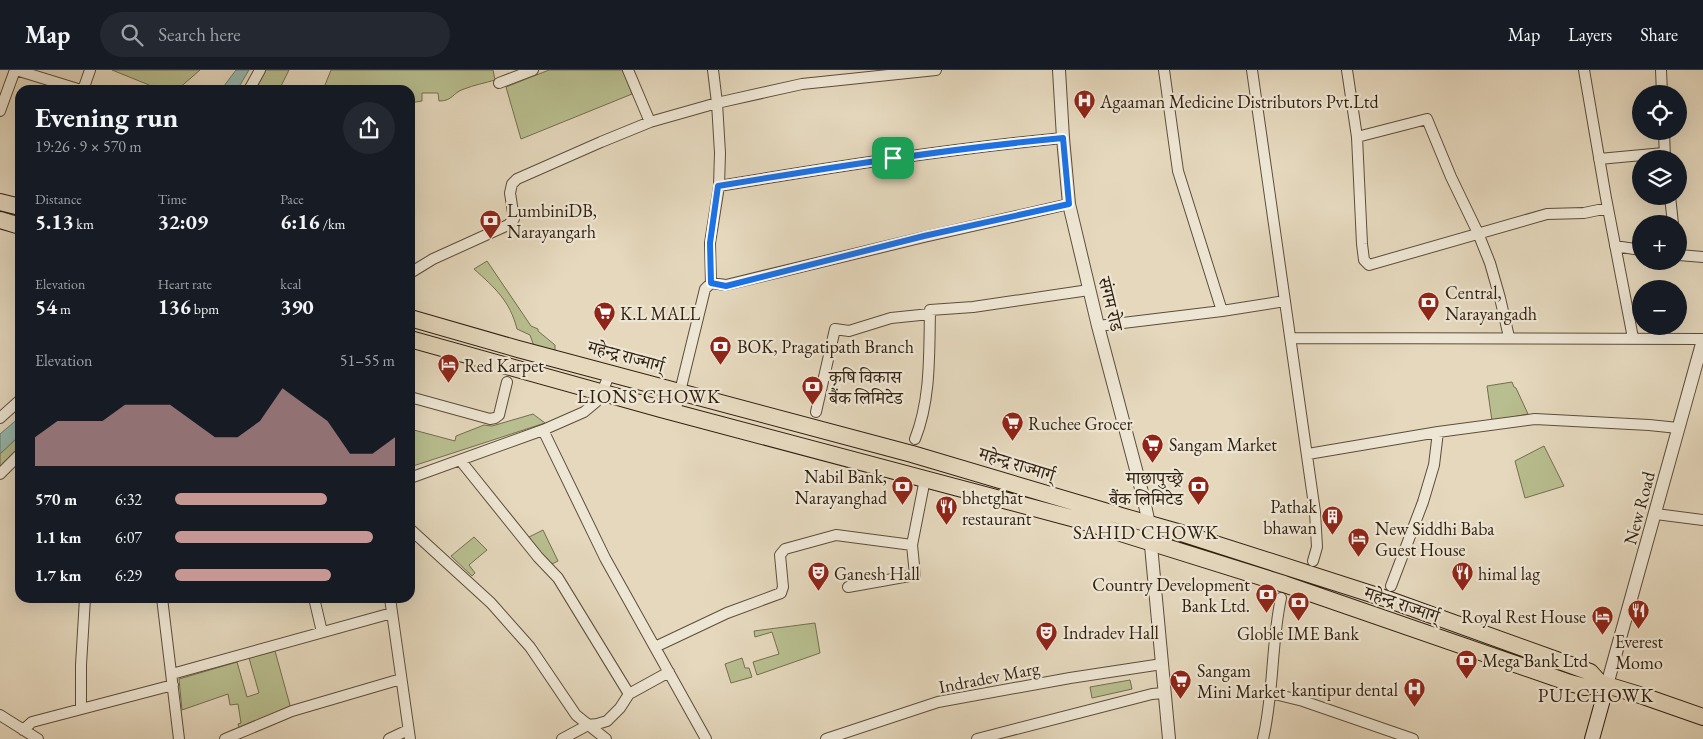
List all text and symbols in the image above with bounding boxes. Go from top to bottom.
search box [100,12,450,57]
text: Map [25,19,70,50]
icon: search [118,21,146,49]
text: Search here [158,22,241,47]
text: Map [1508,23,1540,46]
text: Layers [1568,23,1612,46]
text: Share [1640,23,1678,46]
map controls [1632,85,1687,335]
button: locate [1632,85,1687,140]
hospital icon: Agaaman Medicine Distributors Pvt.Ltd [1072,89,1096,120]
place label: Agaaman Medicine Distributors Pvt.Ltd [1099,90,1379,113]
text: Evening run [35,99,178,135]
button: share [343,102,395,154]
text: 19:26 · 9 × 570 m [35,136,142,157]
pin [872,137,914,179]
icon: arrive [879,144,907,172]
button: layers [1632,150,1687,205]
text: Distance [35,190,82,208]
text: Time [158,190,187,208]
text: Pace [280,190,304,208]
place label: LumbiniDB, Narayangarh [507,199,597,243]
text: 5.13 [35,208,74,235]
text: 32:09 [158,208,208,235]
text: 6:16 [280,208,320,235]
bank icon: LumbiniDB, Narayangarh [479,208,503,239]
text: km [74,215,94,233]
text: /km [320,215,345,233]
button: + [1632,215,1687,270]
street label: संगम रोड [1093,273,1129,335]
text: Elevation [35,275,85,293]
text: Heart rate [158,275,212,293]
text: kcal [280,275,301,293]
button: − [1632,280,1687,335]
place label: Central, Narayangadh [1445,281,1537,325]
bank icon: Central, Narayangadh [1417,290,1441,321]
text: 54 [35,293,57,320]
text: 136 [158,293,191,320]
text: 390 [280,293,314,320]
text: m [57,300,71,318]
text: bpm [191,300,219,318]
supermarket icon: K.L MALL [592,301,616,332]
place label: K.L MALL [620,302,701,325]
street label: महेन्द्र राज्मार्ग् [584,334,669,378]
bank icon: BOK, Pragatipath Branch [709,334,733,365]
place label: BOK, Pragatipath Branch [737,335,914,358]
text: Elevation [35,350,93,371]
text: 51–55 m [340,350,395,371]
hotel icon: Red Karpet [436,353,460,384]
place label: Red Karpet [464,354,544,377]
place label: कृषि विकास बैंक लिमिटेड [828,365,905,409]
bank icon: कृषि विकास बैंक लिमिटेड [801,374,825,405]
district label: LIONS CHOWK [577,384,721,409]
supermarket icon: Ruchee Grocer [1000,411,1024,442]
place label: Ruchee Grocer [1028,412,1132,435]
supermarket icon: Sangam Market [1141,432,1165,463]
place label: Sangam Market [1169,433,1277,456]
street label: महेन्द्र राज्मार्ग् [975,441,1060,487]
place label: Nabil Bank, Narayanghad [795,465,888,509]
place label: माछापुच्छ्रे बैंक लिमिटेड [1108,466,1185,510]
street label: New Road [1618,468,1660,547]
bank icon: Nabil Bank, Narayanghad [891,474,915,505]
bank icon: माछापुच्छ्रे बैंक लिमिटेड [1187,475,1211,506]
place label: bhetghat restaurant [962,486,1032,530]
text: 570 m [35,489,77,510]
text: 6:32 [115,489,142,510]
restaurant icon: bhetghat restaurant [934,495,958,526]
place label: Pathak bhawan [1263,495,1318,539]
building icon: Pathak bhawan [1321,504,1345,535]
place label: New Siddhi Baba Guest House [1375,517,1495,561]
district label: SAHID CHOWK [1073,520,1219,545]
hotel icon: New Siddhi Baba Guest House [1347,526,1371,557]
text: 1.1 km [35,527,81,548]
text: 6:07 [115,527,142,548]
theatre icon: Ganesh Hall [806,561,830,592]
restaurant icon: himal lag [1450,561,1474,592]
place label: Ganesh Hall [834,562,920,585]
place label: himal lag [1478,562,1540,585]
text: 1.7 km [35,565,81,586]
text: 6:29 [115,565,142,586]
place label: Country Development Bank Ltd. [1092,573,1250,617]
street label: महेन्द्र राज्मार्ग् [1360,580,1445,628]
bank icon: Country Development Bank Ltd. [1254,582,1278,613]
bank icon: Globle IME Bank [1286,591,1310,622]
restaurant icon: Everest Momo [1627,599,1651,630]
hotel icon: Royal Rest House [1590,604,1614,635]
place label: Royal Rest House [1461,605,1586,628]
theatre icon: Indradev Hall [1035,620,1059,651]
place label: Indradev Hall [1063,621,1159,644]
place label: Globle IME Bank [1237,622,1360,645]
place label: Everest Momo [1615,630,1664,674]
bank icon: Mega Bank Ltd [1454,648,1478,679]
place label: Mega Bank Ltd [1482,649,1589,672]
street label: Indradev Marg [937,656,1042,698]
place label: Sangam Mini Market [1197,659,1286,703]
supermarket icon: Sangam Mini Market [1169,668,1193,699]
hospital icon: kantipur dental [1402,677,1426,708]
place label: kantipur dental [1292,678,1398,701]
district label: PULCHOWK [1538,683,1654,708]

